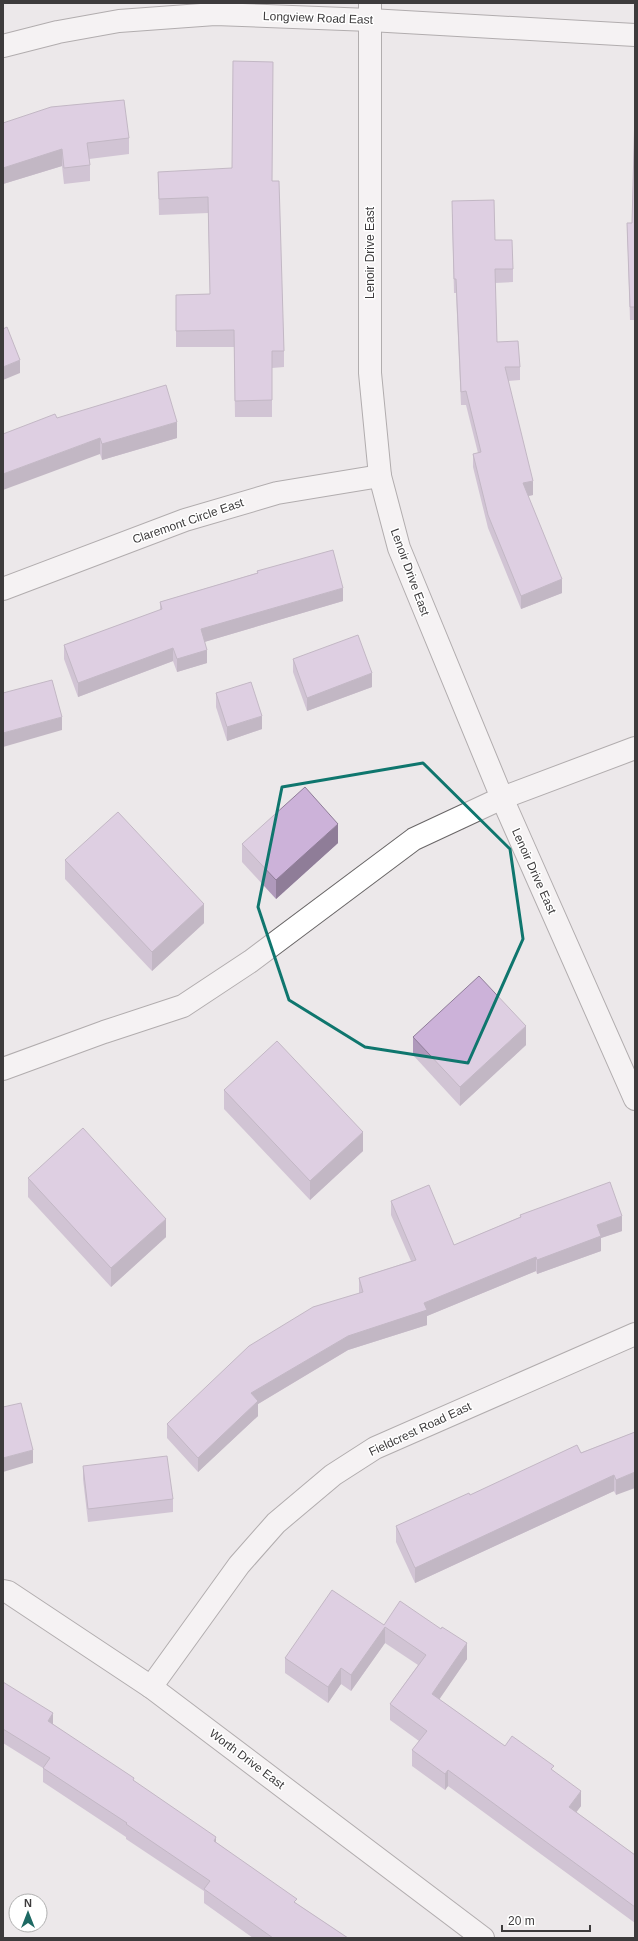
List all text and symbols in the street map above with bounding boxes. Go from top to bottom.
street label: Longview Road East [263,9,374,27]
street label: Lenoir Drive East [363,206,377,299]
street label: Claremont Circle East [131,495,246,547]
street label: Lenoir Drive East [388,526,433,618]
street label: Lenoir Drive East [509,826,559,916]
street label: Fieldcrest Road East [367,1399,474,1459]
street label: Worth Drive East [207,1726,288,1792]
north arrow [8,1893,48,1933]
text: N [24,1897,32,1909]
scale bar [502,1907,590,1933]
text: 20 m [508,1914,535,1928]

